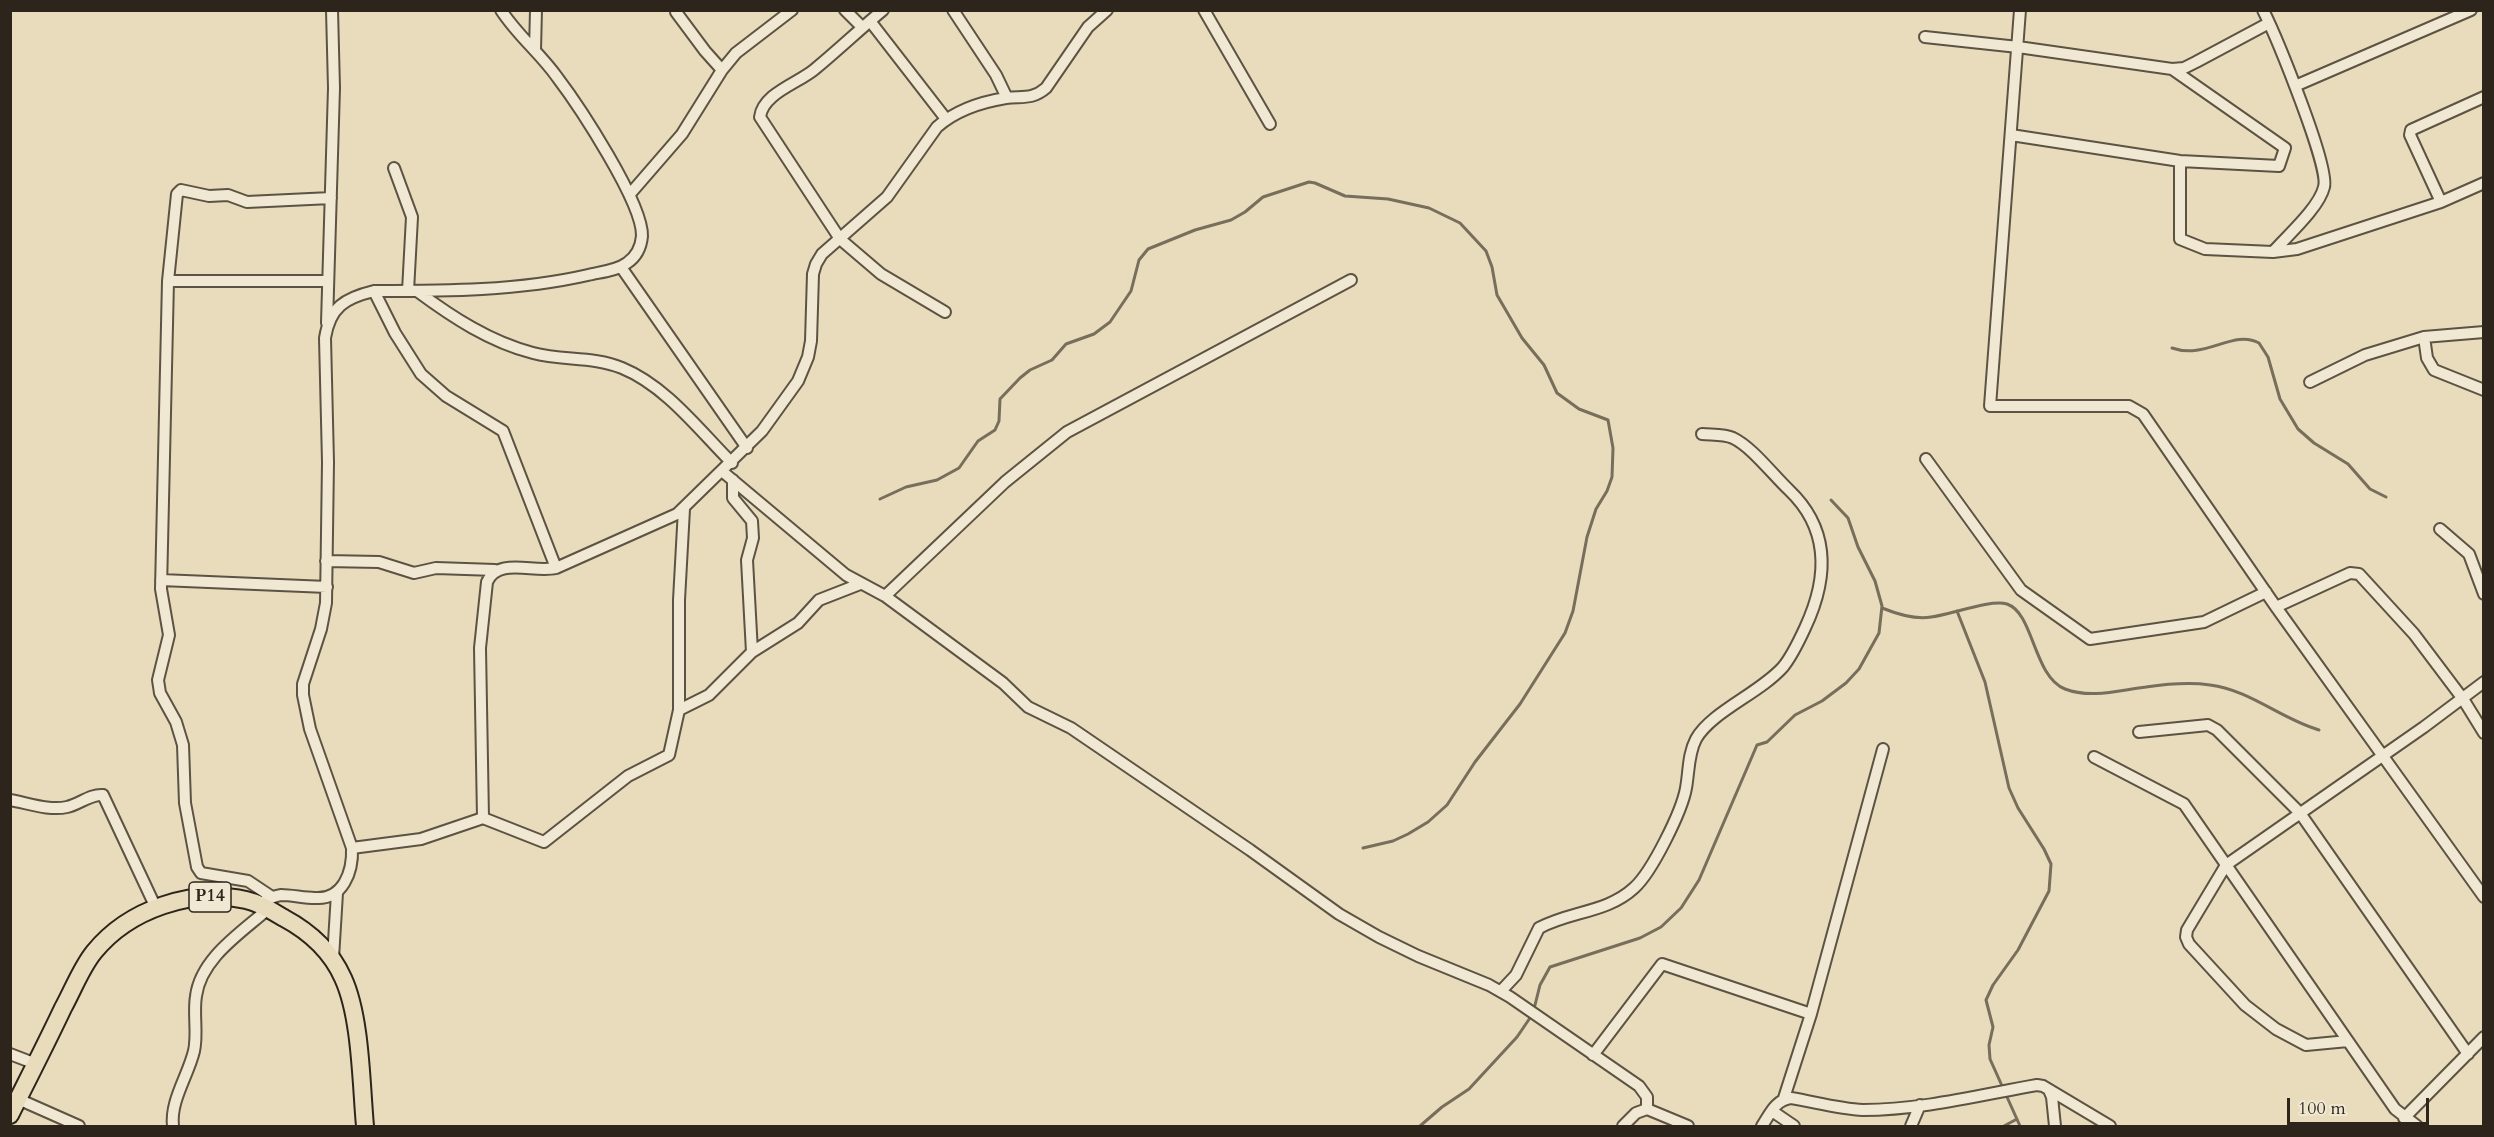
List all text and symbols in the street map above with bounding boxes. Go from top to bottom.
road number: P14 [189,882,231,912]
scale bar [2290,1086,2432,1124]
text: 100 m [2298,1096,2346,1121]

